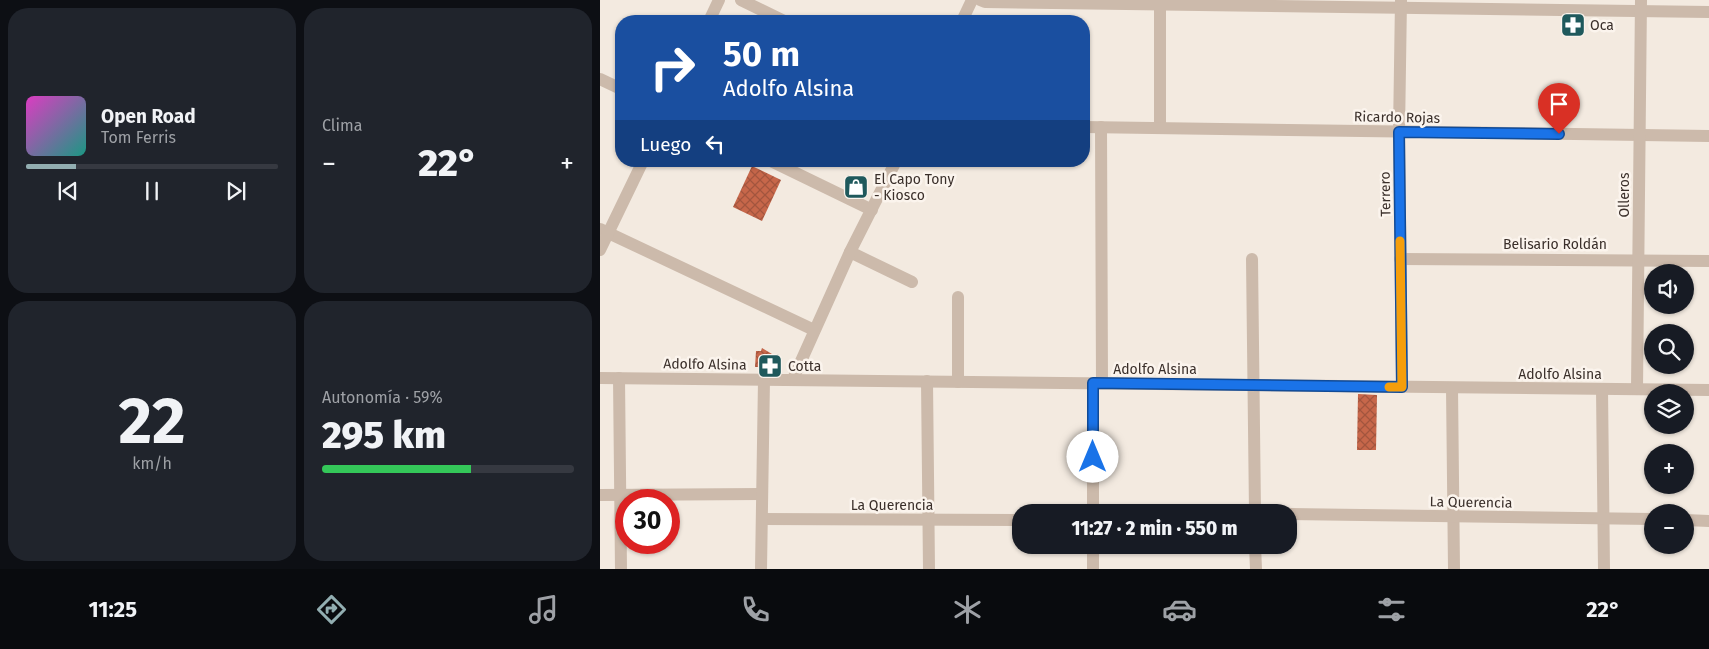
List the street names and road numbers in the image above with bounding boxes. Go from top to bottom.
street label: Ricardo Rojas [1354,108,1441,127]
street label: Terrero [1377,171,1394,217]
street label: Olleros [1616,172,1633,218]
street label: Belisario Roldán [1503,236,1607,253]
street label: Adolfo Alsina [663,355,747,374]
street label: Adolfo Alsina [1113,361,1197,378]
street label: Adolfo Alsina [1518,366,1602,383]
street label: La Querencia [1430,493,1512,512]
street label: La Querencia [851,497,933,514]

